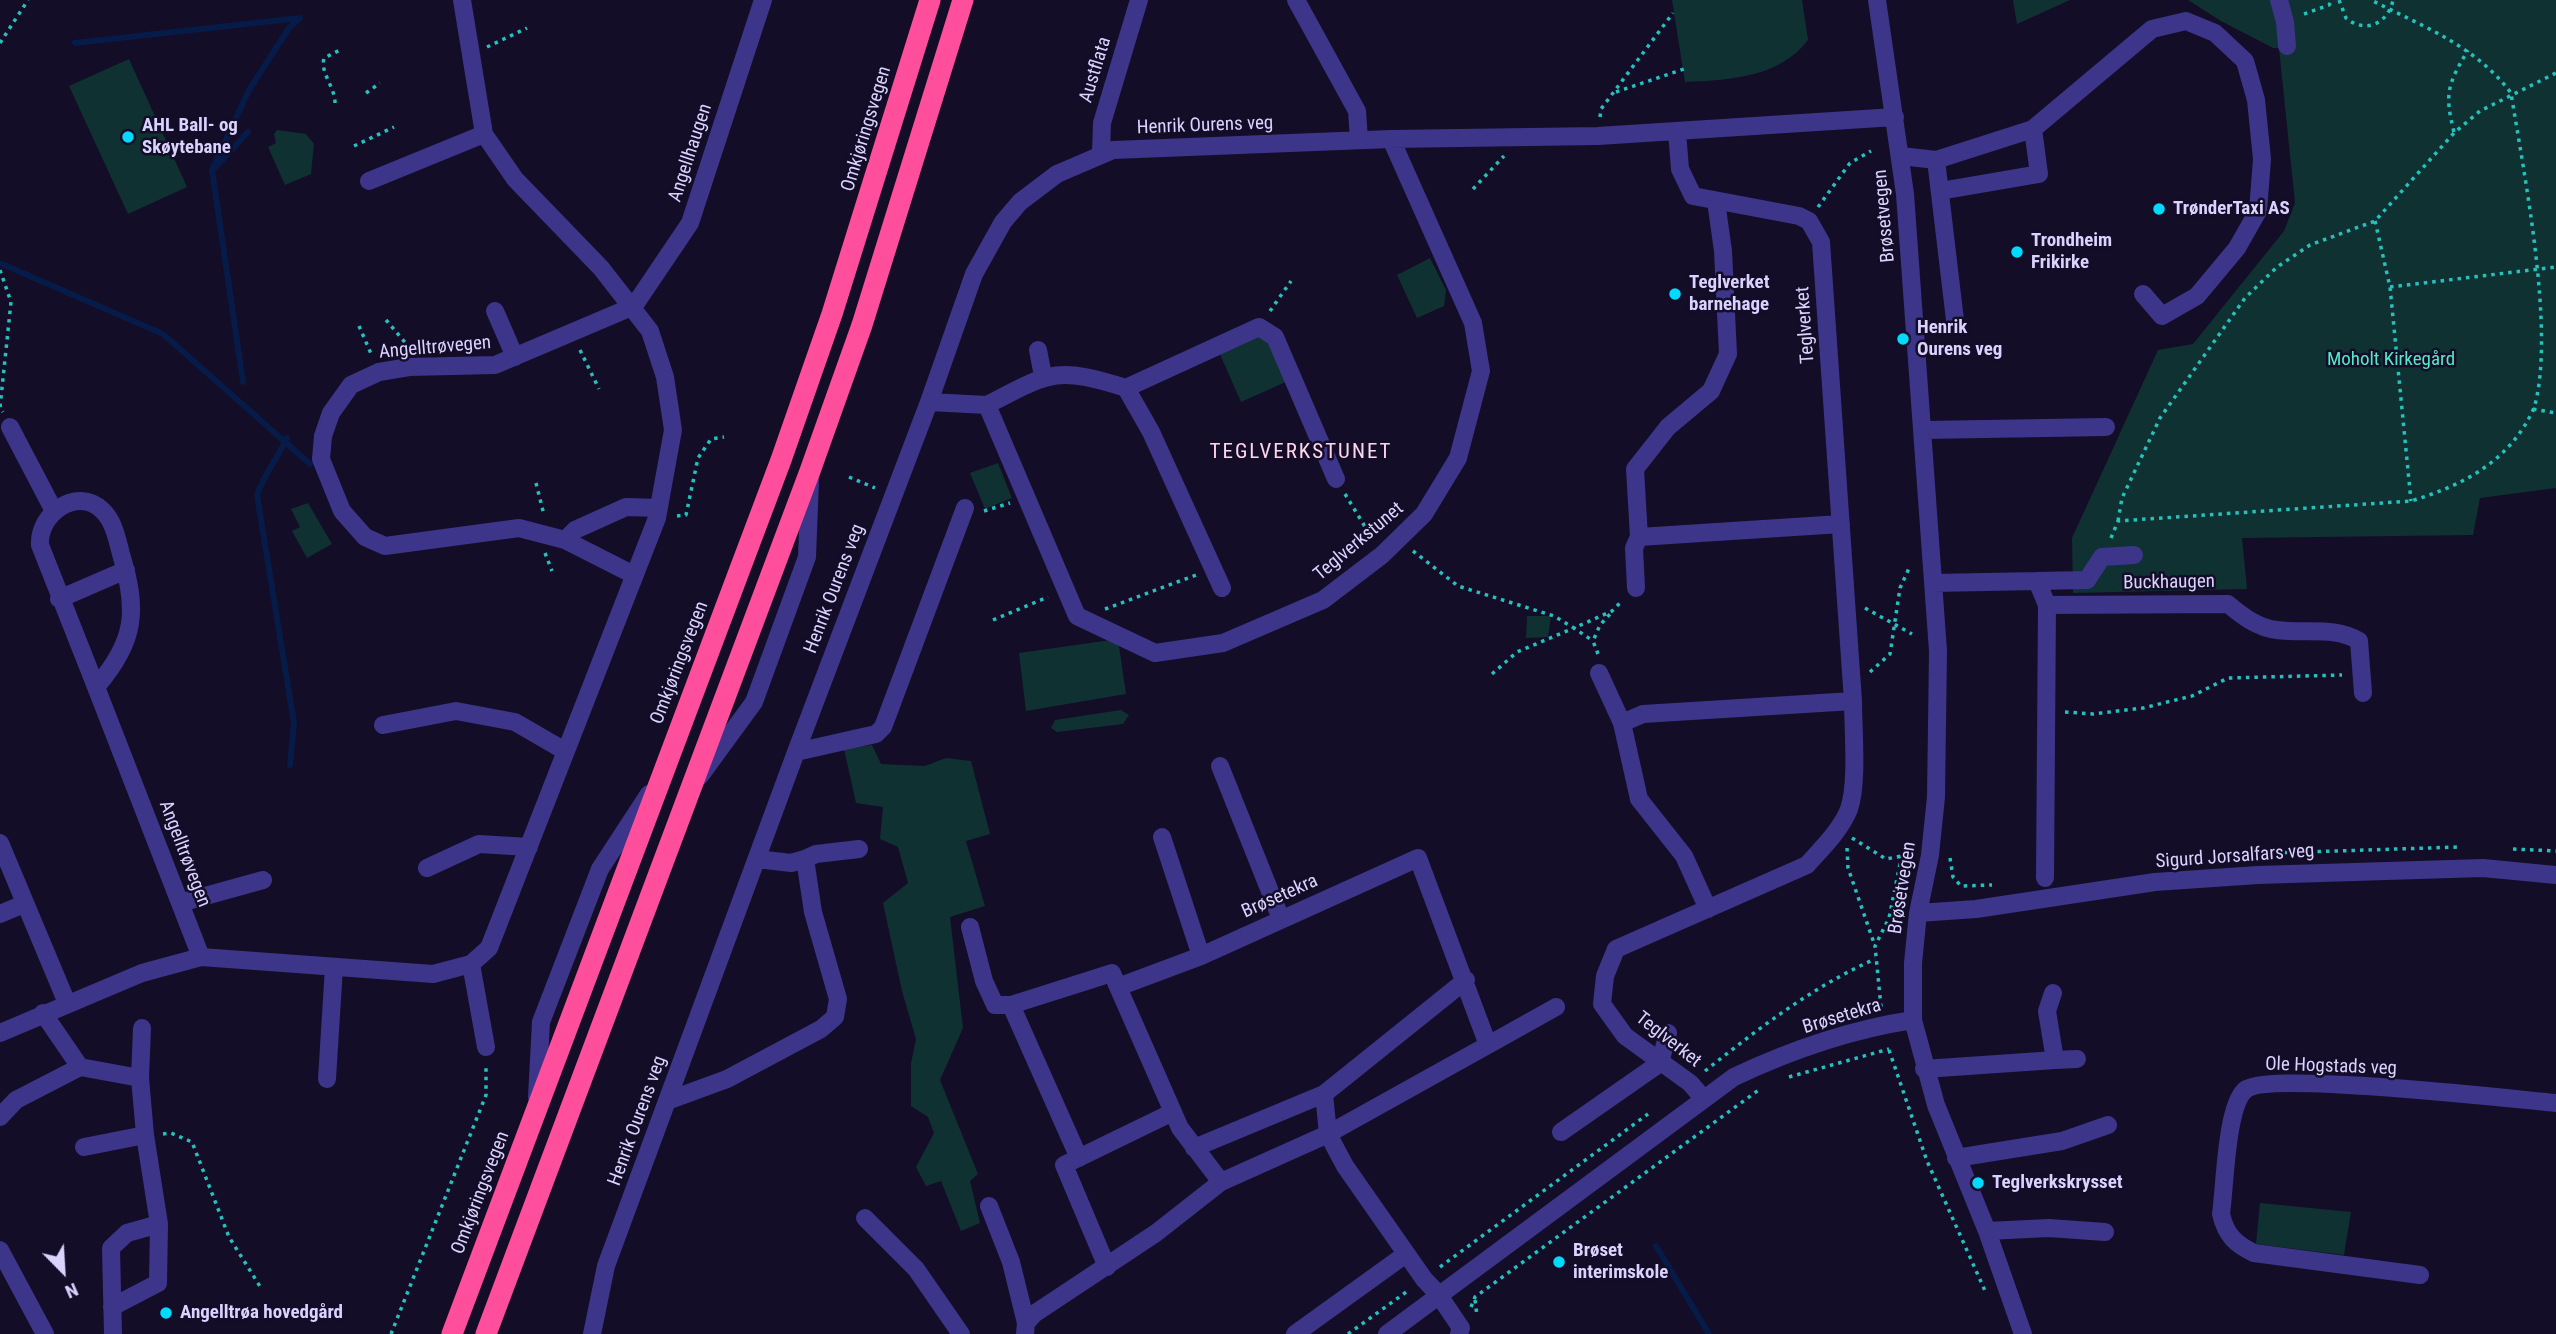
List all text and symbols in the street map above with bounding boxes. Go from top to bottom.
street label: Austflata [1075,34,1117,106]
street label: Omkjøringsvegen [837,64,897,194]
street label: Angellhaugen [664,101,718,205]
street label: Henrik Ourens veg [1136,112,1274,140]
place label: AHL Ball- og Skøytebane [142,115,238,159]
marker: AHL Ball- og Skøytebane [120,129,136,145]
street label: Brøsetvegen [1870,169,1900,263]
place label: TrønderTaxi AS [2173,198,2290,220]
marker: TrønderTaxi AS [2151,201,2167,217]
place label: Trondheim Frikirke [2031,230,2112,274]
marker: Trondheim Frikirke [2009,244,2025,260]
place label: Teglverket barnehage [1689,272,1770,316]
marker: Teglverket barnehage [1667,286,1683,302]
street label: Teglverket [1792,286,1820,364]
place label: Henrik Ourens veg [1917,317,2002,361]
marker: Henrik Ourens veg [1895,331,1911,347]
street label: Angelltrøvegen [378,332,492,364]
park label: Moholt Kirkegård [2327,349,2455,371]
district label: TEGLVERKSTUNET [1211,440,1391,466]
street label: Teglverkstunet [1310,498,1408,586]
street label: Henrik Ourens veg [800,521,870,657]
street label: Buckhaugen [2123,571,2215,595]
street label: Omkjøringsvegen [646,598,714,728]
street label: Angelltrøvegen [153,797,215,911]
street label: Brøsetvegen [1884,840,1922,936]
street label: Sigurd Jorsalfars veg [2155,840,2315,874]
street label: Brøsetekra [1238,870,1322,924]
street label: Brøsetekra [1800,994,1884,1040]
street label: Teglverket [1631,1007,1705,1073]
street label: Henrik Ourens veg [604,1053,672,1189]
street label: Ole Hogstads veg [2265,1053,2397,1081]
street label: Omkjøringsvegen [447,1128,515,1258]
place label: Teglverkskrysset [1992,1172,2123,1194]
marker: Teglverkskrysset [1970,1175,1986,1191]
north arrow [28,1236,98,1306]
place label: Brøset interimskole [1573,1240,1668,1284]
marker: Brøset interimskole [1551,1254,1567,1270]
text: N [62,1278,82,1304]
place label: Angelltrøa hovedgård [180,1302,343,1324]
marker: Angelltrøa hovedgård [158,1305,174,1321]

